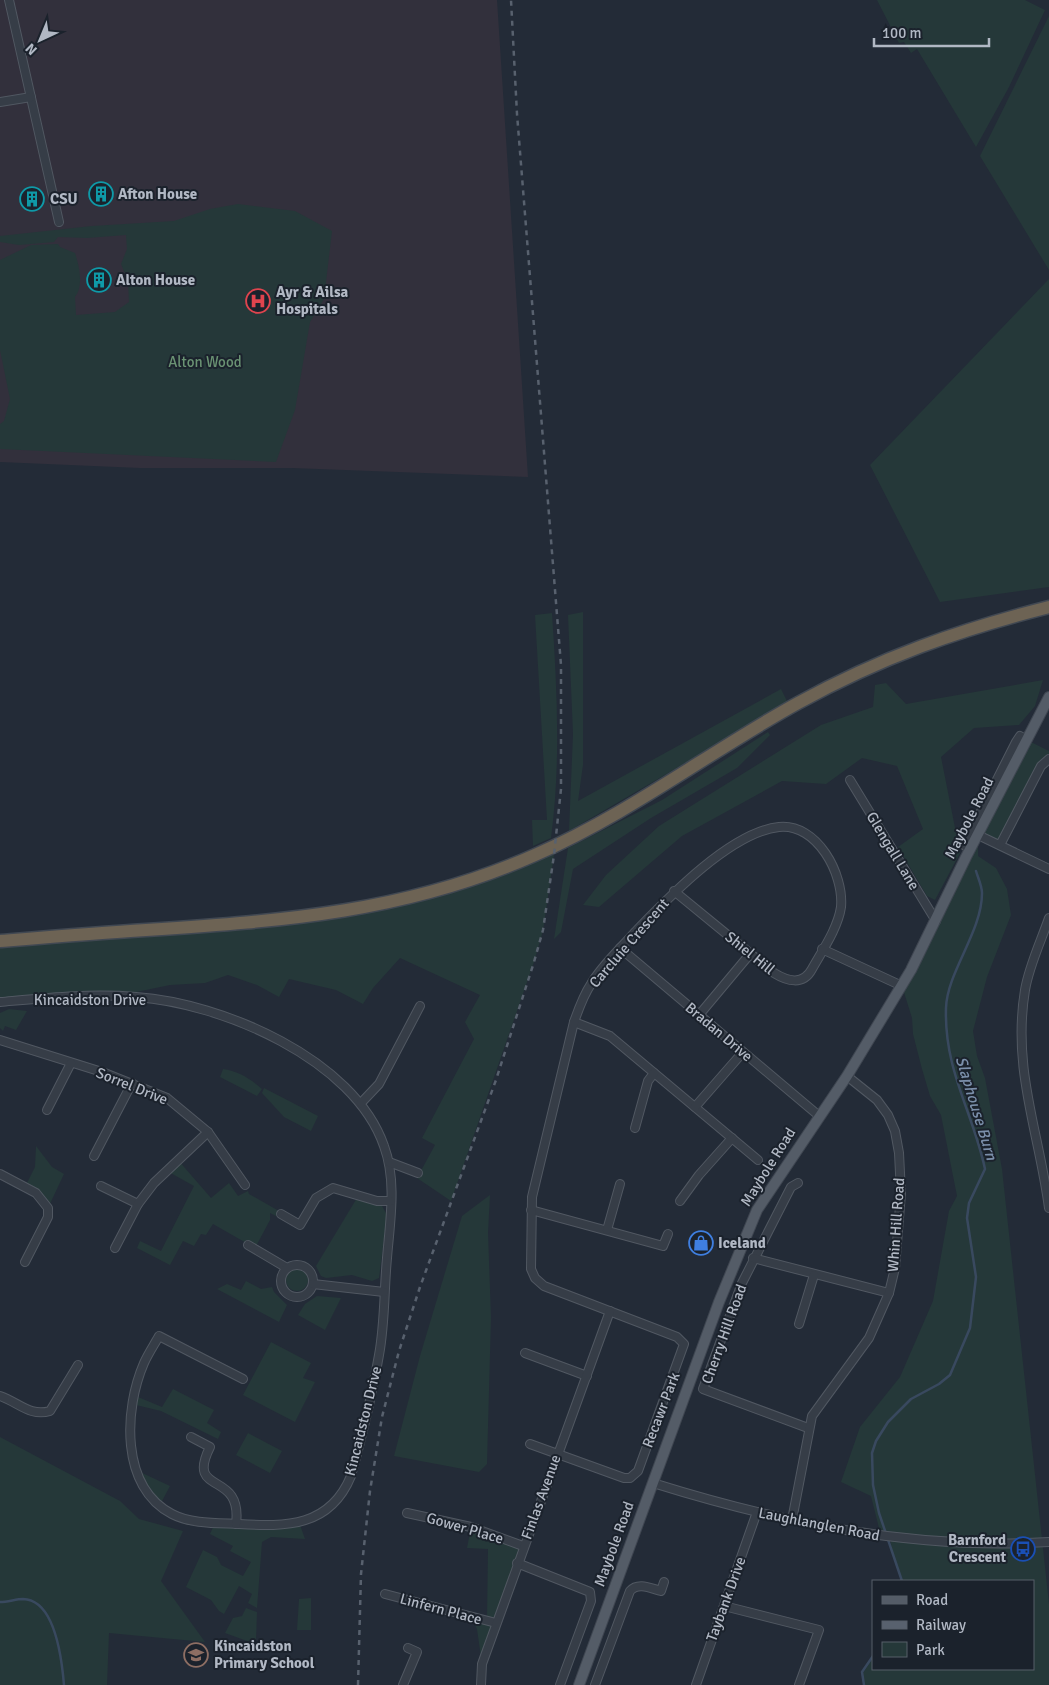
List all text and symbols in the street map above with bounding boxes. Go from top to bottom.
north arrow [15,15,65,65]
scale bar [874,15,989,47]
text: 100 m [882,24,922,42]
text: N [22,39,41,58]
building icon: Afton House [88,181,114,207]
place label: Afton House [118,185,197,203]
building icon: CSU [19,186,45,212]
place label: CSU [50,190,78,208]
building icon: Alton House [86,267,112,293]
place label: Alton House [116,271,195,289]
place label: Ayr & Ailsa Hospitals [276,283,349,318]
hospital icon: Ayr & Ailsa Hospitals [245,288,271,314]
park label: Alton Wood [168,353,242,371]
street label: Maybole Road [941,774,997,862]
street label: Glengall Lane [863,809,923,893]
street label: Carcluie Crescent [585,895,673,991]
street label: Shiel Hill [722,928,778,978]
street label: Kincaidston Drive [34,991,146,1009]
street label: Bradan Drive [682,999,756,1065]
water label: Slaphouse Burn [951,1054,1002,1164]
street label: Sorrel Drive [94,1063,170,1109]
street label: Maybole Road [737,1124,799,1210]
street label: Whin Hill Road [884,1177,908,1273]
shop icon: Iceland [688,1230,714,1256]
place label: Iceland [718,1234,766,1252]
street label: Cherry Hill Road [698,1282,750,1386]
street label: Kincaidston Drive [341,1364,385,1478]
street label: Recawr Park [638,1369,684,1450]
street label: Finlas Avenue [517,1452,565,1542]
street label: Maybole Road [590,1499,638,1589]
street label: Laughlanglen Road [757,1503,881,1545]
street label: Gower Place [424,1508,506,1548]
place label: Barnford Crescent [948,1531,1006,1566]
bus stop icon: Barnford Crescent [1010,1536,1036,1562]
street label: Taybank Drive [702,1554,750,1644]
legend [872,1580,1034,1670]
street label: Linfern Place [398,1589,484,1629]
text: Road [916,1591,948,1609]
text: Railway [916,1616,966,1634]
place label: Kincaidston Primary School [214,1637,315,1672]
text: Park [916,1641,945,1659]
school or university icon: Kincaidston Primary School [183,1642,209,1668]

